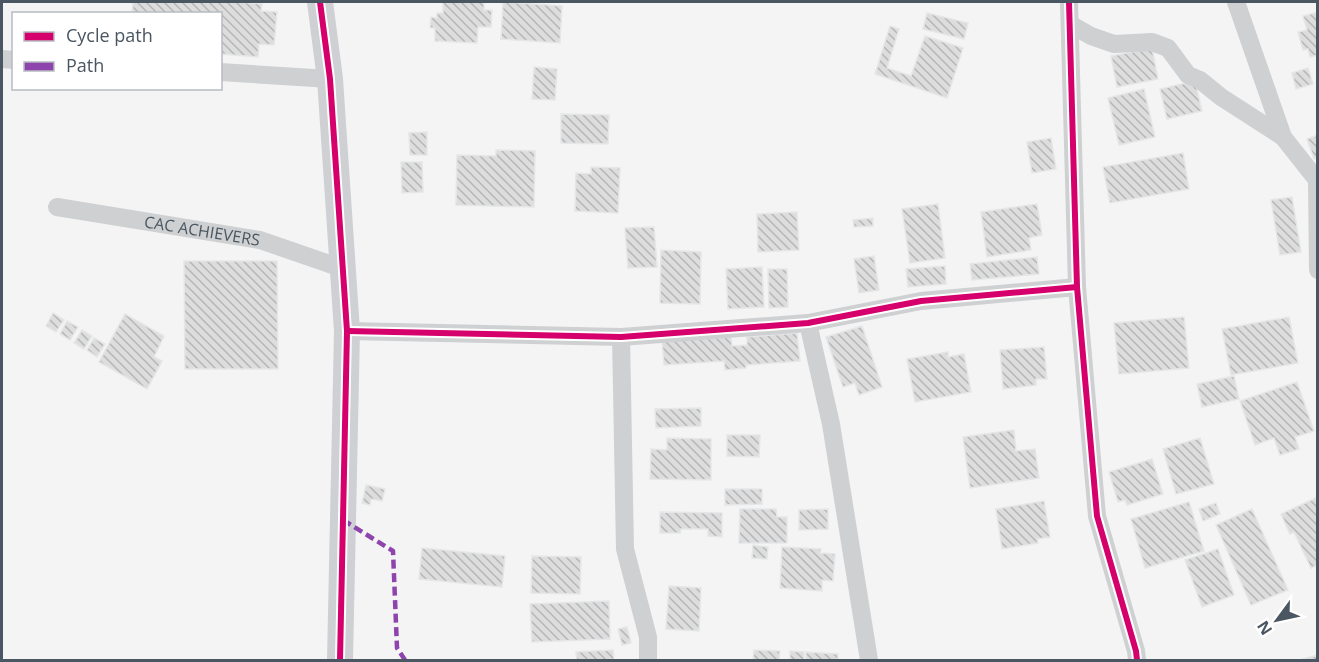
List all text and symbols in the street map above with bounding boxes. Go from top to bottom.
legend [12,12,222,90]
text: Cycle path [66,23,153,47]
text: Path [66,53,104,77]
street label: CAC ACHIEVERS [143,210,262,251]
north arrow [1247,590,1307,650]
text: N [1252,617,1277,640]

